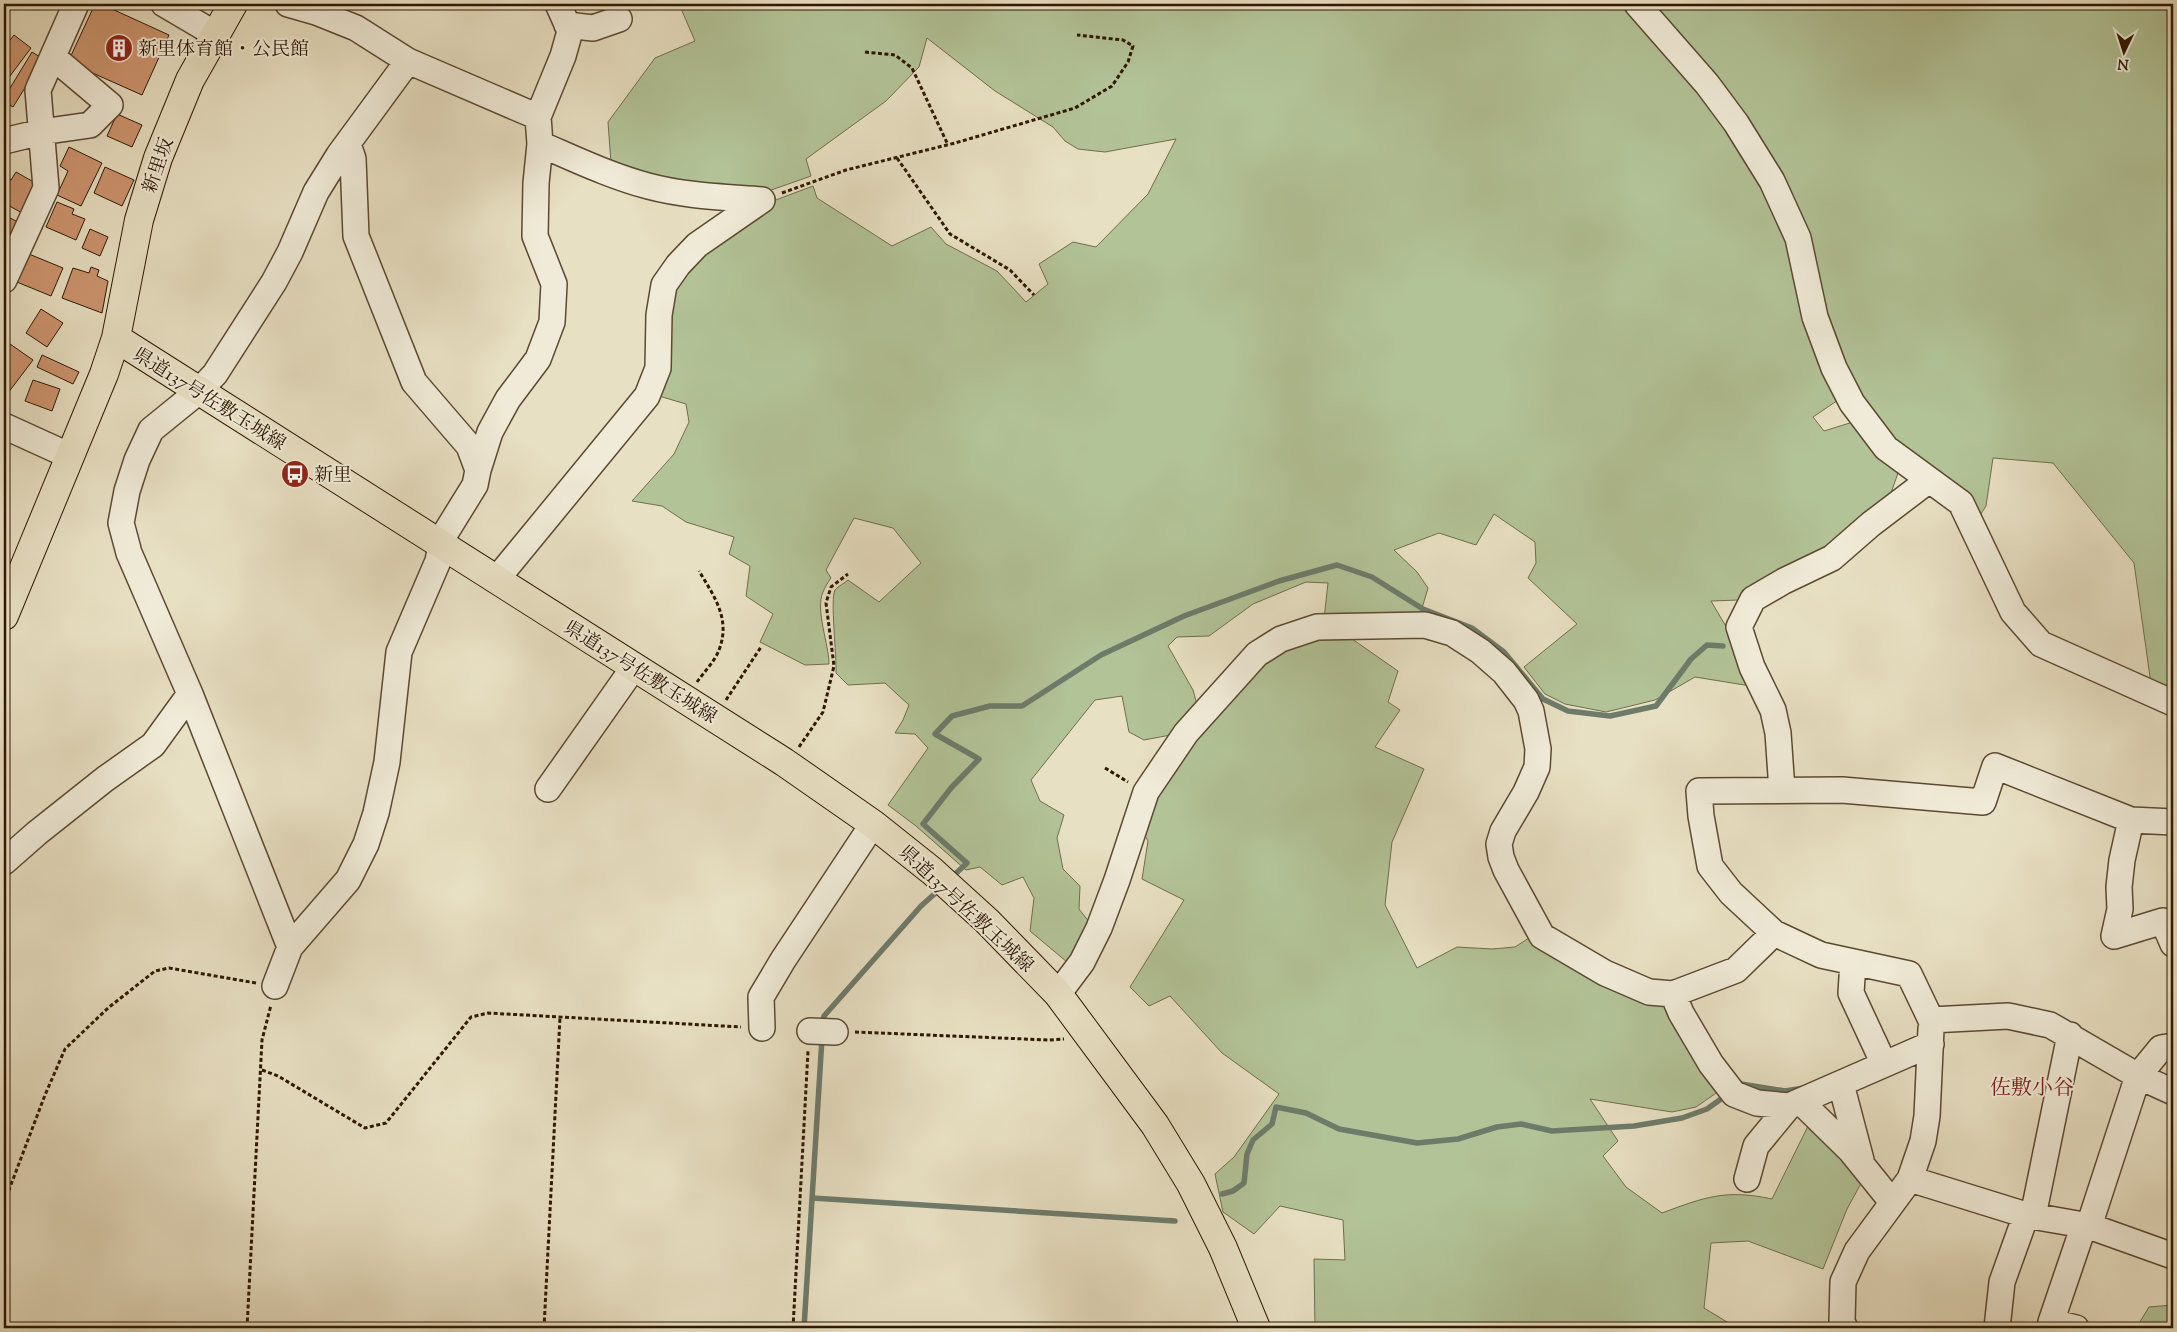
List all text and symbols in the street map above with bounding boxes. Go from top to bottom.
north arrow [2100,28,2150,78]
building icon: 新里体育館・公民館 [104,33,134,63]
place label: 新里体育館・公民館 [138,37,309,64]
text: N [2117,53,2130,73]
street label: 新里坂 [137,134,181,197]
street label: 県道137号佐敷玉城線 [127,342,290,458]
bus stop icon: 新里 [280,459,310,489]
place label: 新里 [314,463,352,490]
street label: 県道137号佐敷玉城線 [558,615,721,731]
street label: 県道137号佐敷玉城線 [892,840,1039,980]
district label: 佐敷小谷 [1990,1074,2074,1104]

